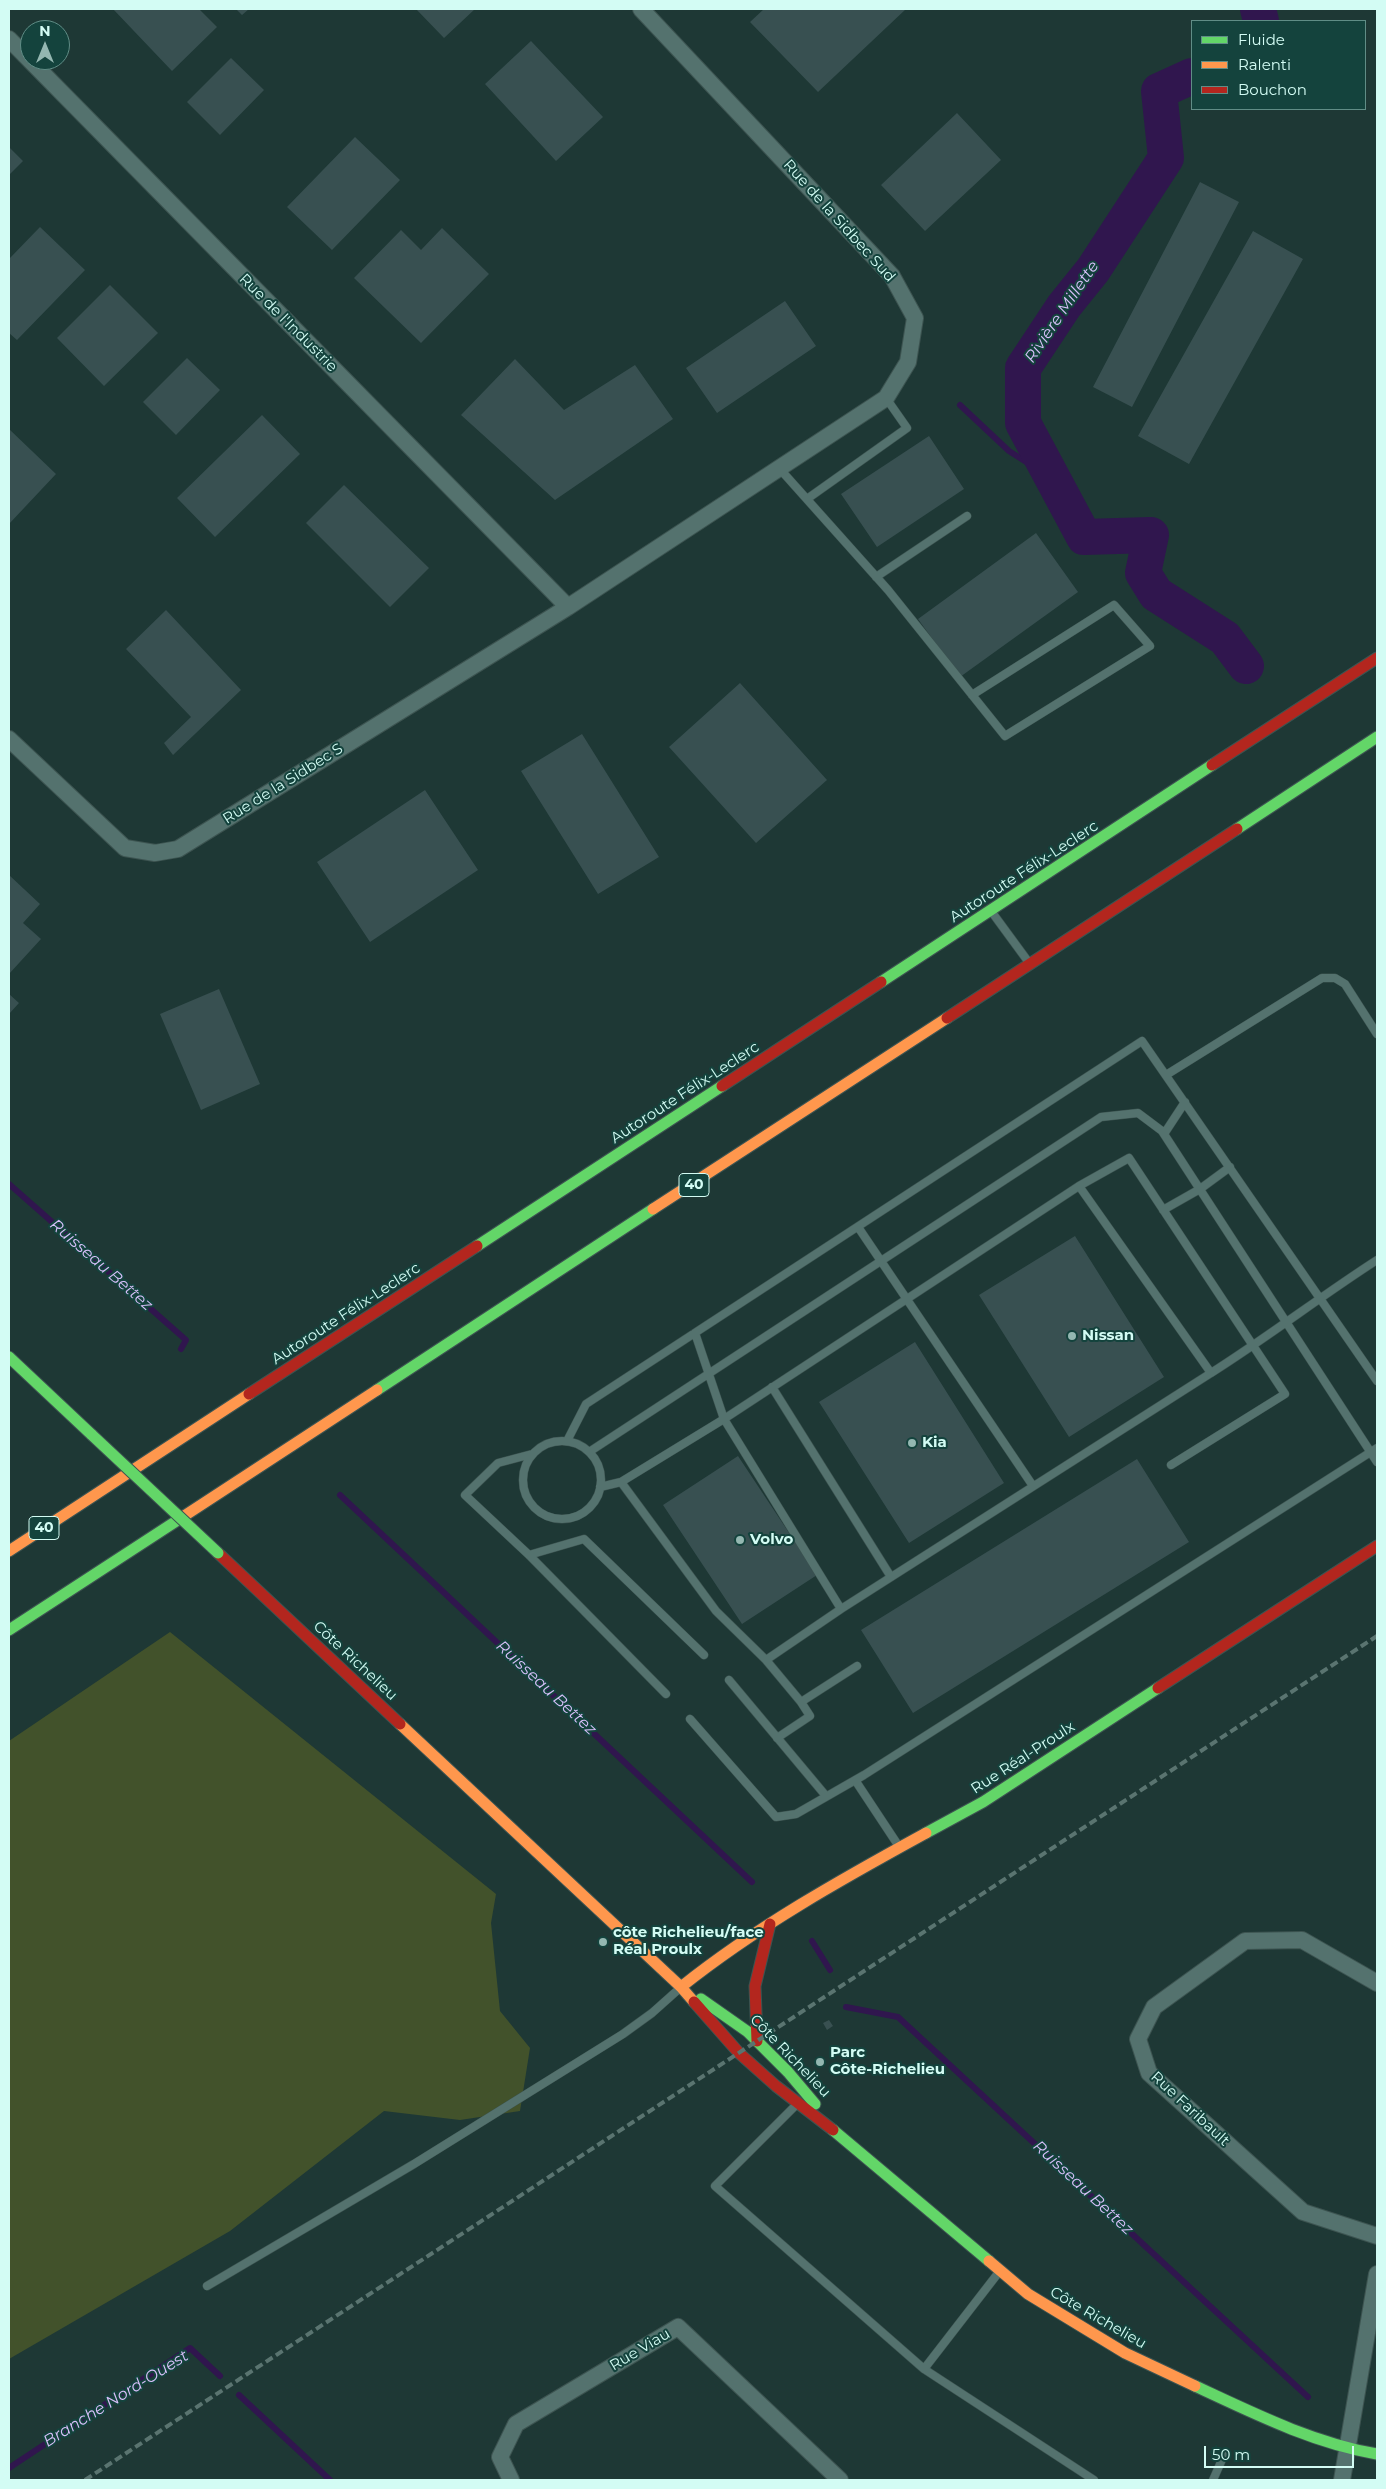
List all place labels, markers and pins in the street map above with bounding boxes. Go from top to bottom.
place label: Nissan [1082,1327,1134,1345]
marker: Nissan [1066,1330,1078,1342]
place label: Kia [922,1434,947,1452]
marker: Kia [906,1437,918,1449]
place label: Volvo [750,1531,793,1549]
marker: Volvo [734,1534,746,1546]
place label: côte Richelieu/face Réal Proulx [613,1924,764,1959]
marker: côte Richelieu/face Réal Proulx [597,1936,609,1948]
place label: Parc Côte-Richelieu [830,2044,945,2079]
marker: Parc Côte-Richelieu [814,2056,826,2068]

